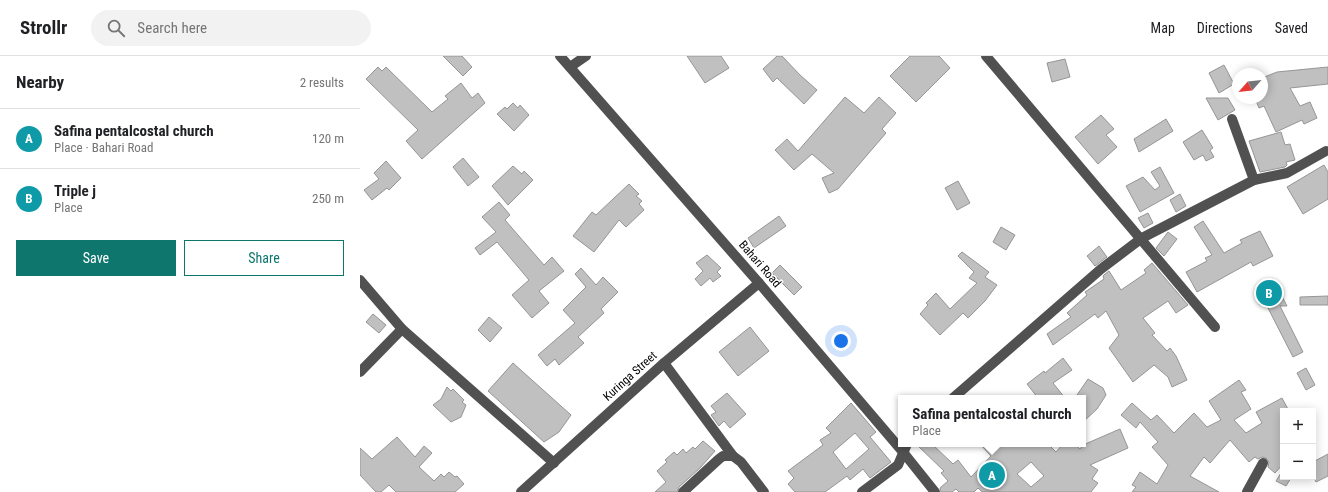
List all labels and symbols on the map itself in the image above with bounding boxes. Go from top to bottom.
north arrow [1232,68,1268,104]
street label: Bahari Road [736,238,784,290]
pin: B [1256,278,1282,308]
your location [831,331,851,351]
street label: Kuringa Street [600,348,660,404]
pin: A [979,460,1005,490]

